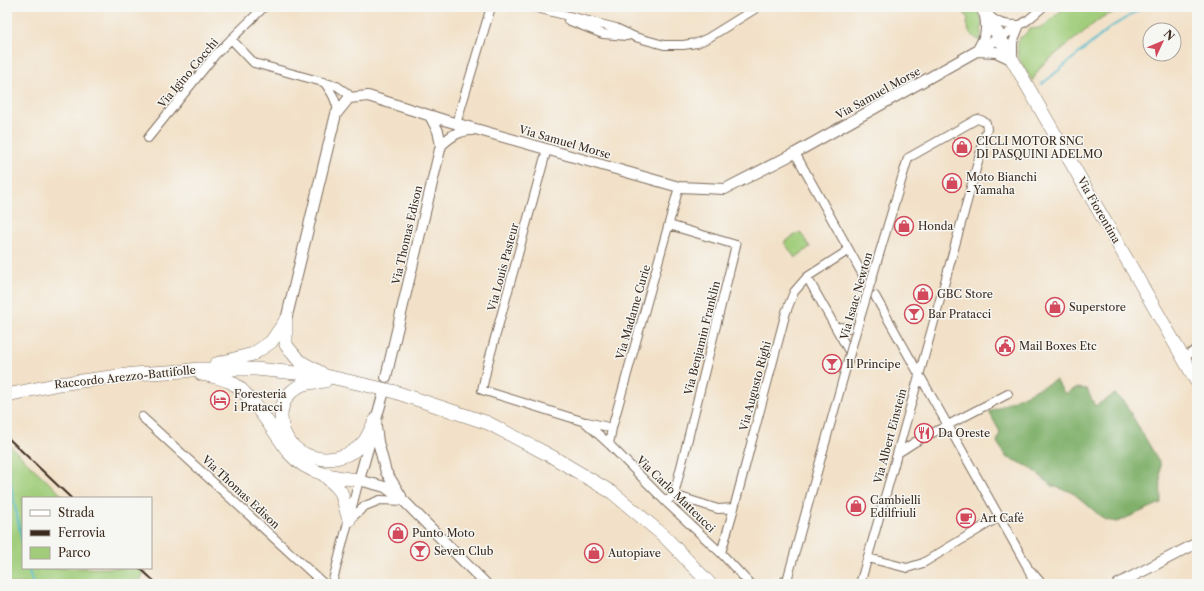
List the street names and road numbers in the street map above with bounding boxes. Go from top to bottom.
street label: Via Igino Cocchi [154,35,222,111]
street label: Via Samuel Morse [832,64,923,123]
street label: Via Samuel Morse [517,122,612,162]
street label: Via Fiorentina [1074,173,1124,246]
street label: Via Thomas Edison [389,184,425,287]
street label: Via Louis Pasteur [484,221,522,314]
street label: Via Isaac Newton [837,250,875,342]
street label: Via Madame Curie [612,263,653,362]
street label: Via Benjamin Franklin [681,279,723,398]
street label: Via Augusto Righi [736,339,774,433]
street label: Raccordo Arezzo-Battifolle [54,363,196,391]
street label: Via Albert Einstein [870,387,909,486]
street label: Via Thomas Edison [198,452,283,532]
street label: Via Carlo Matteucci [633,452,719,536]

